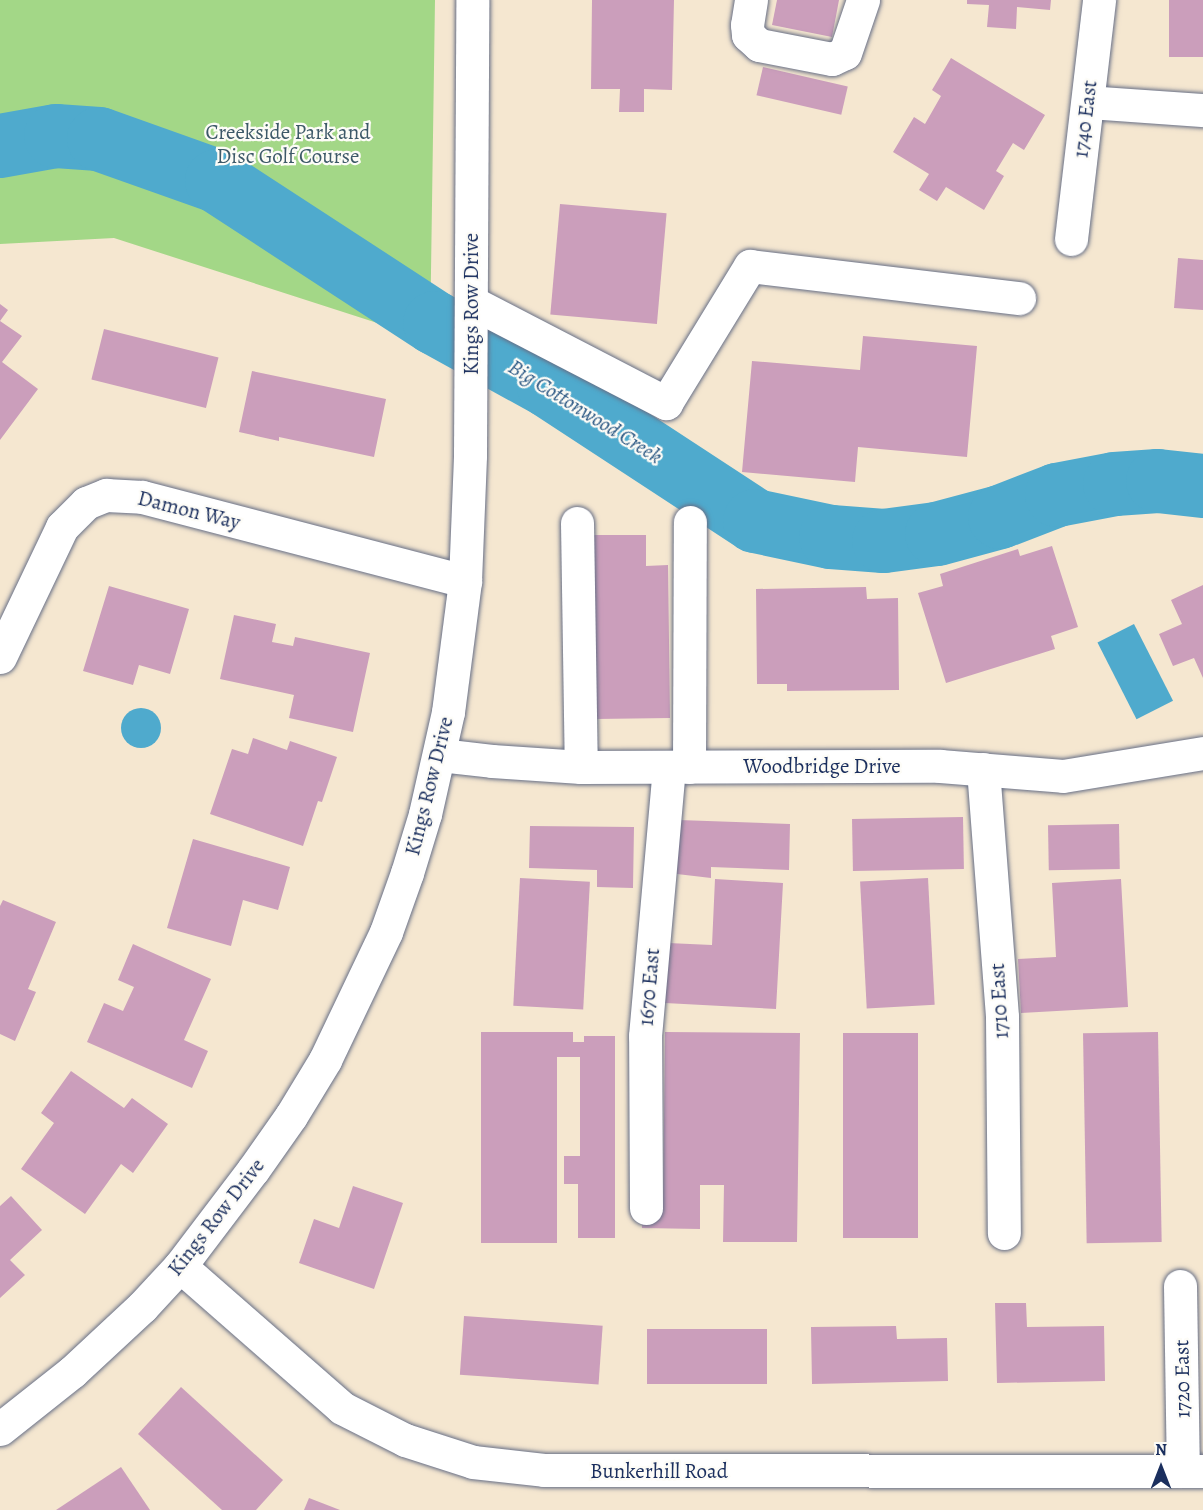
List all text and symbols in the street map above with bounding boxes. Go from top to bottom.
street label: 1740 East [1068,79,1102,159]
park label: Creekside Park and Disc Golf Course [205,119,371,169]
street label: Kings Row Drive [458,233,484,375]
water label: Big Cottonwood Creek [503,354,667,470]
street label: Damon Way [135,485,243,535]
street label: Kings Row Drive [400,714,458,858]
street label: Woodbridge Drive [743,753,901,779]
street label: 1670 East [633,947,665,1027]
street label: 1710 East [984,963,1014,1039]
street label: Kings Row Drive [162,1153,270,1281]
street label: 1720 East [1169,1340,1195,1418]
north arrow [1131,1438,1191,1498]
text: N [1155,1439,1167,1461]
street label: Bunkerhill Road [590,1458,728,1484]

